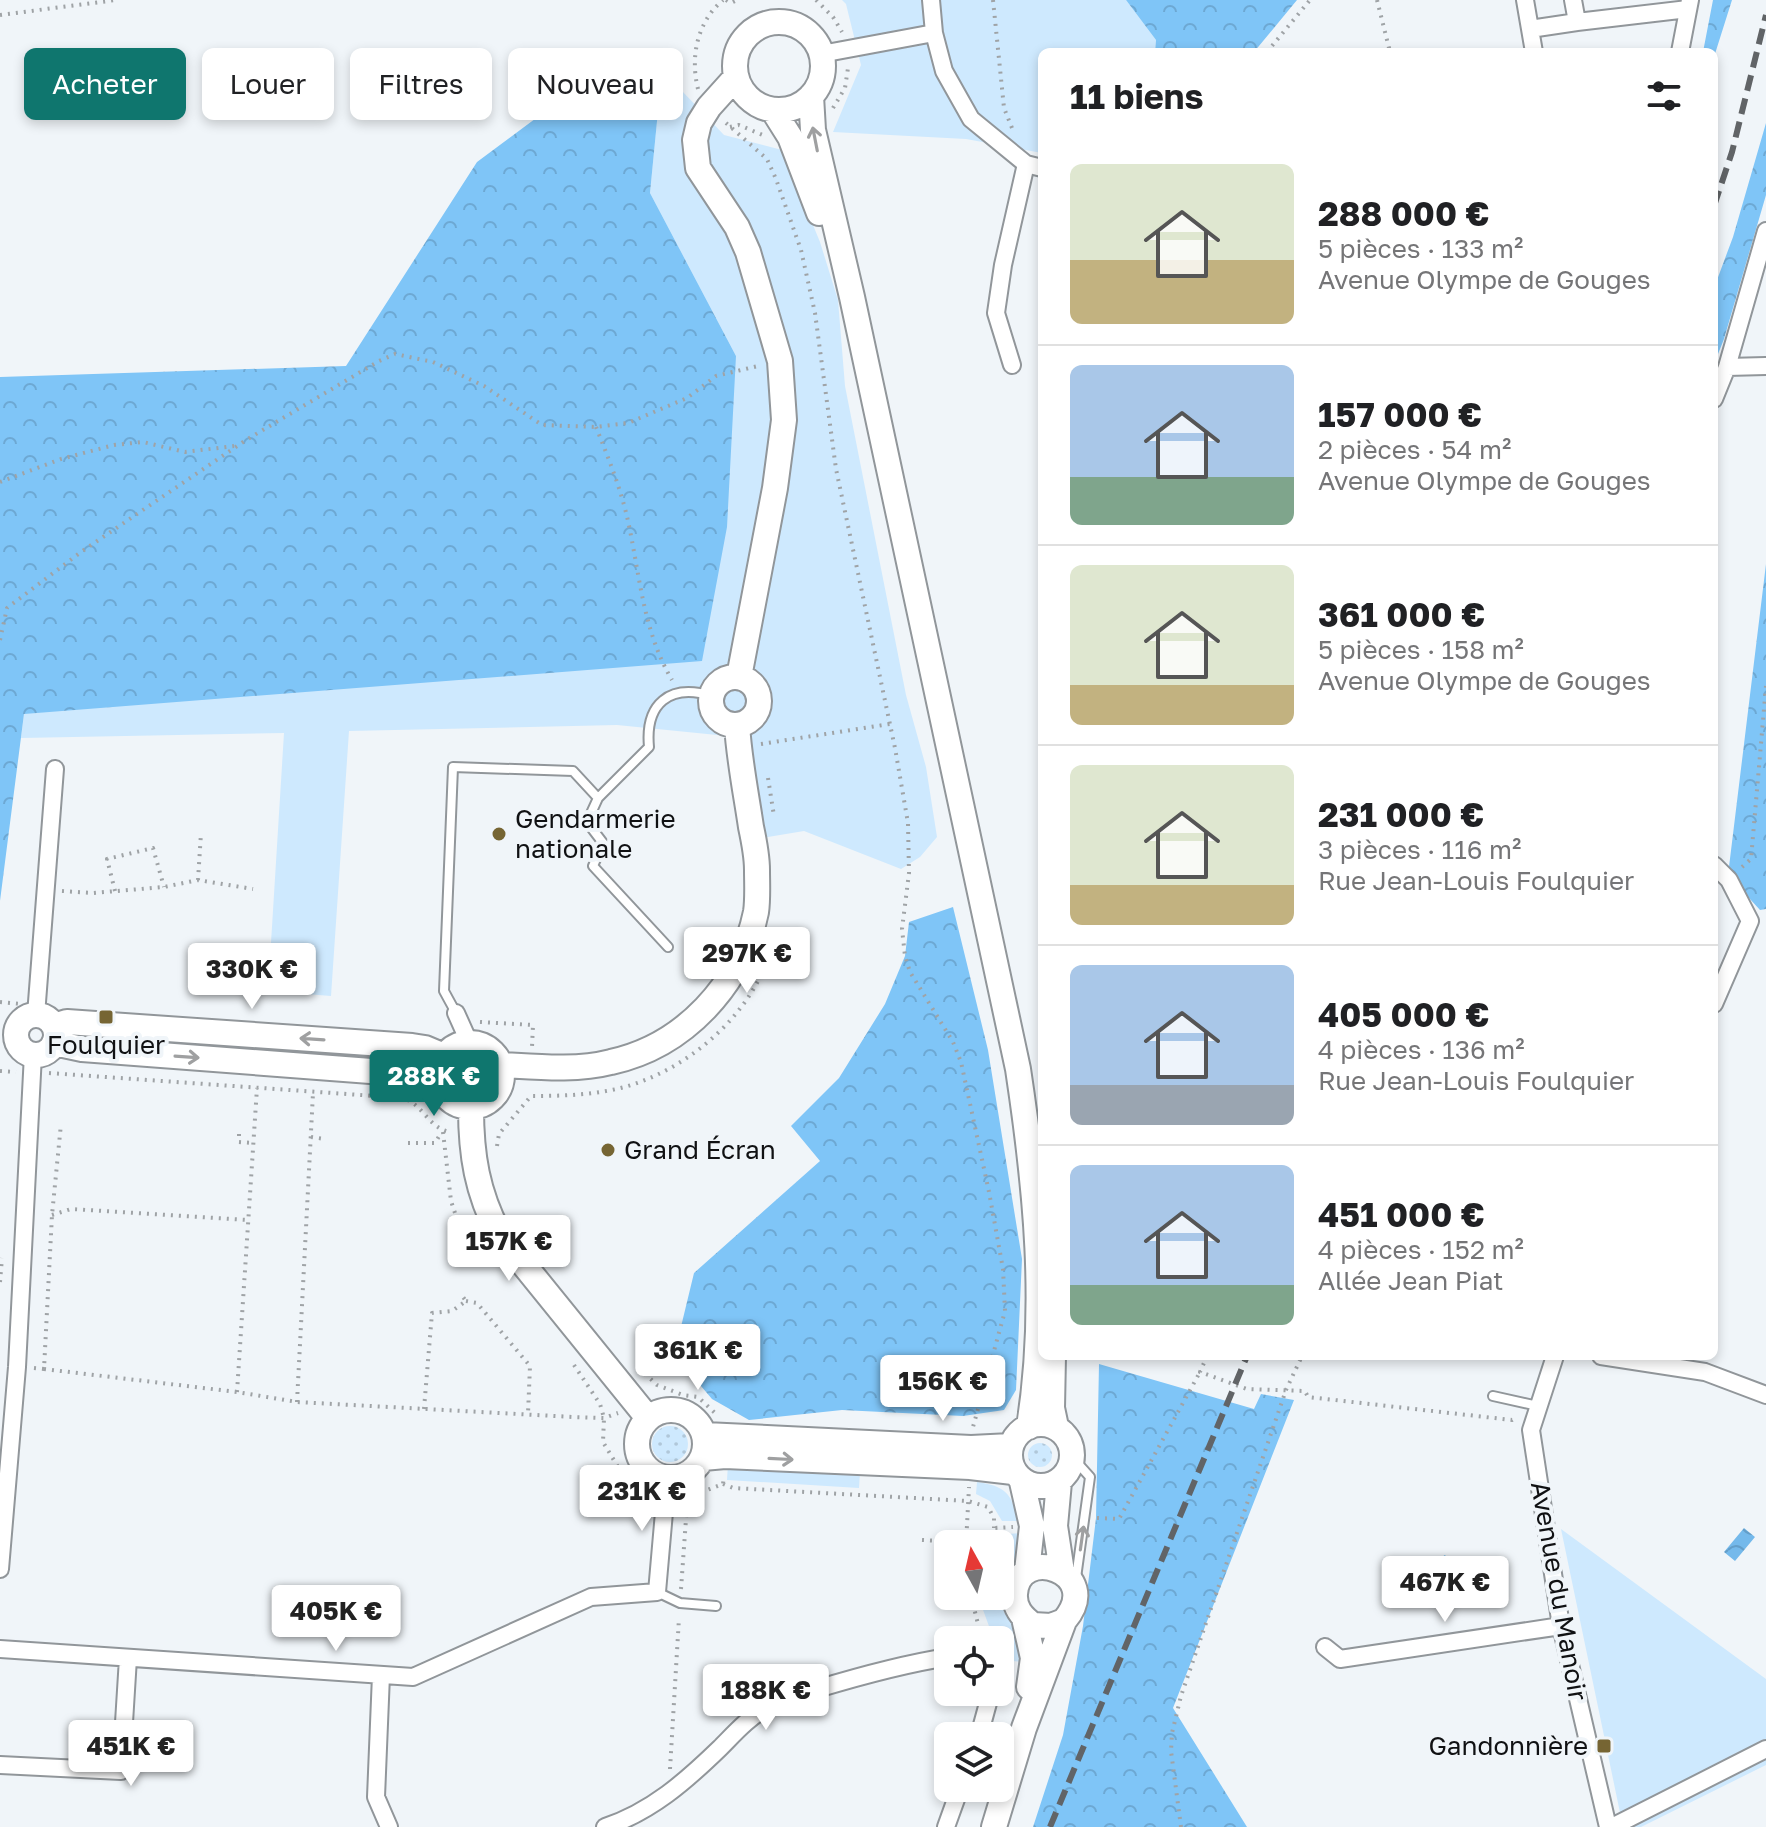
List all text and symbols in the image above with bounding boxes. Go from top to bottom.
chip: Acheter [24,48,186,120]
chip: Louer [202,48,334,120]
chip: Filtres [350,48,492,120]
chip: Nouveau [508,48,683,120]
icon: filters [1642,74,1686,118]
text: 11 biens [1070,76,1203,116]
one-way arrow [807,127,822,152]
text: 288 000 € [1318,193,1490,233]
icon: home [1134,196,1230,292]
text: 5 pièces · 133 m² [1318,233,1523,264]
text: Avenue Olympe de Gouges [1318,264,1651,295]
text: 157 000 € [1318,394,1482,434]
icon: home [1134,397,1230,493]
text: 2 pièces · 54 m² [1318,434,1511,465]
text: Avenue Olympe de Gouges [1318,465,1651,496]
text: 361 000 € [1318,594,1485,634]
icon: home [1134,597,1230,693]
text: 5 pièces · 158 m² [1318,634,1524,665]
text: Avenue Olympe de Gouges [1318,665,1651,696]
text: 231 000 € [1318,794,1484,834]
icon: home [1134,797,1230,893]
place label: Gendarmerie nationale [515,803,676,864]
marker: Gendarmerie nationale [490,825,508,843]
text: 3 pièces · 116 m² [1318,834,1521,865]
text: Rue Jean-Louis Foulquier [1318,865,1634,896]
pin: 297K € [682,927,812,995]
text: 297K € [702,937,792,968]
pin: 330K € [187,943,317,1011]
text: 330K € [206,953,298,984]
text: 405 000 € [1318,994,1489,1034]
icon: home [1134,997,1230,1093]
marker: Foulquier [97,1008,115,1026]
place label: Foulquier [47,1029,165,1060]
one-way arrow [299,1031,326,1046]
text: 4 pièces · 136 m² [1318,1034,1525,1065]
one-way arrow [173,1050,200,1065]
pin: 288K € [369,1050,499,1118]
text: 288K € [388,1060,480,1091]
text: Rue Jean-Louis Foulquier [1318,1065,1634,1096]
place label: Grand Écran [624,1134,776,1165]
marker: Grand Écran [599,1141,617,1159]
text: 451 000 € [1318,1194,1485,1234]
icon: home [1134,1197,1230,1293]
pin: 157K € [444,1215,574,1283]
text: 157K € [465,1225,553,1256]
text: 4 pièces · 152 m² [1318,1234,1524,1265]
text: Allée Jean Piat [1318,1265,1503,1296]
pin: 361K € [633,1324,763,1392]
text: 361K € [653,1334,743,1365]
pin: 156K € [878,1355,1008,1423]
text: 156K € [898,1365,988,1396]
one-way arrow [767,1451,794,1466]
pin: 231K € [577,1465,707,1533]
text: 231K € [598,1475,686,1506]
street label: Avenue du Manoir [1525,1479,1594,1703]
one-way arrow [1075,1525,1090,1551]
north arrow [934,1530,1014,1610]
map controls [934,1530,1014,1802]
pin: 467K € [1380,1556,1510,1624]
text: 467K € [1400,1566,1490,1597]
pin: 405K € [271,1585,401,1653]
text: 405K € [290,1595,382,1626]
button: locate [934,1626,1014,1706]
pin: 188K € [701,1664,831,1732]
text: 188K € [721,1674,811,1705]
pin: 451K € [66,1720,196,1788]
button: layers [934,1722,1014,1802]
text: 451K € [86,1730,176,1761]
place label: Gandonnière [1428,1730,1588,1761]
marker: Gandonnière [1595,1737,1613,1755]

